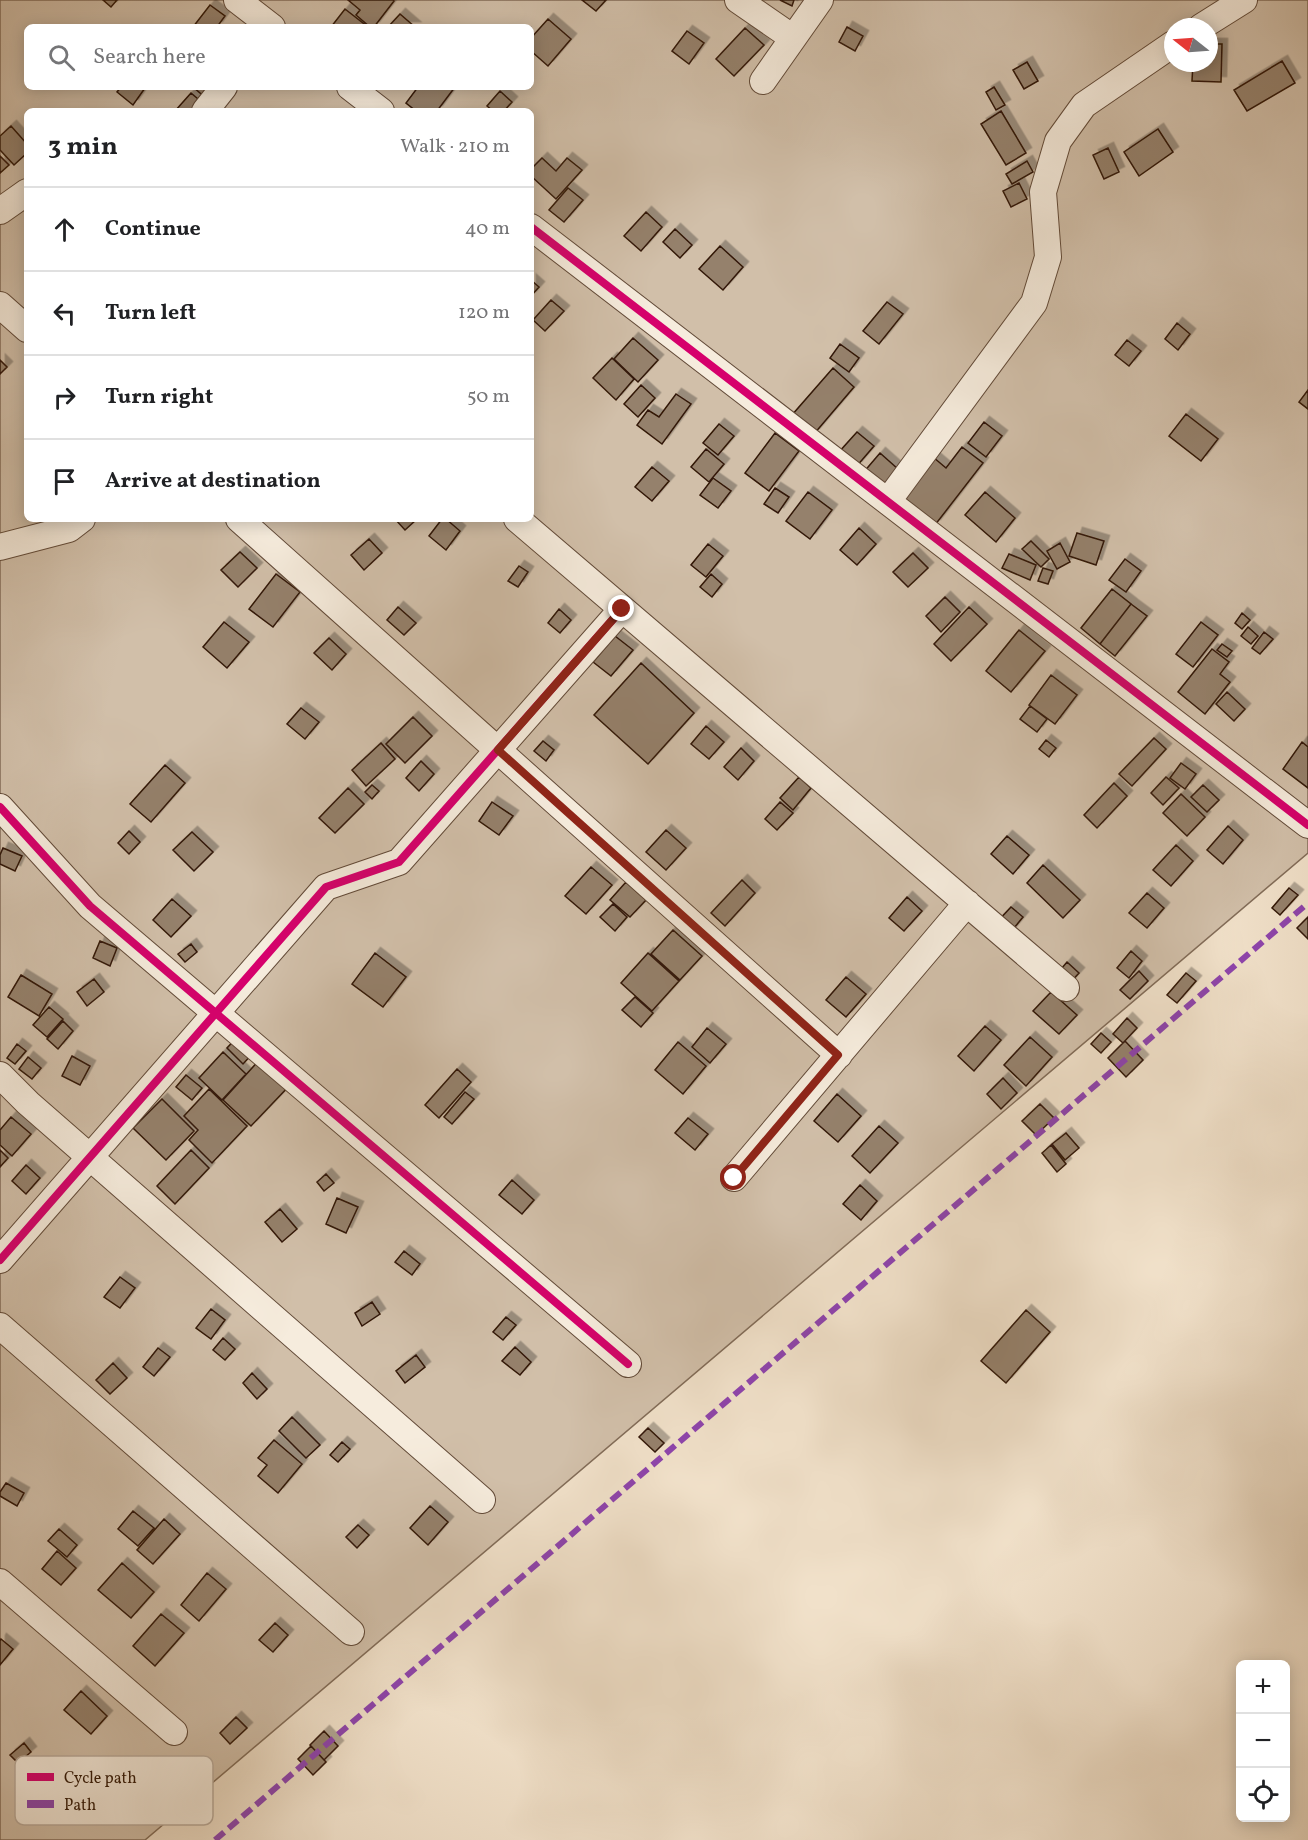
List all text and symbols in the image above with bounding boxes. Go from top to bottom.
north arrow [1164,18,1218,72]
search box [24,24,534,90]
icon: search [45,41,78,74]
text: Search here [93,42,206,73]
text: 3 min [48,129,118,165]
text: Walk · 210 m [400,133,510,161]
icon: ahead [48,213,81,246]
text: Continue [105,214,201,245]
text: 40 m [465,215,510,243]
icon: left [48,297,81,330]
text: Turn left [105,298,196,329]
text: 120 m [458,299,510,327]
icon: right [48,381,81,414]
text: Turn right [105,382,213,413]
text: 50 m [467,383,510,411]
icon: arrive [48,465,81,498]
text: Arrive at destination [105,466,321,497]
route end [608,595,634,621]
route start [720,1164,746,1190]
map controls [1236,1660,1290,1822]
button: + [1236,1660,1290,1714]
button: − [1236,1714,1290,1768]
legend [15,1756,213,1825]
text: Cycle path [64,1768,137,1790]
button: locate [1236,1768,1290,1822]
text: Path [64,1795,96,1817]

